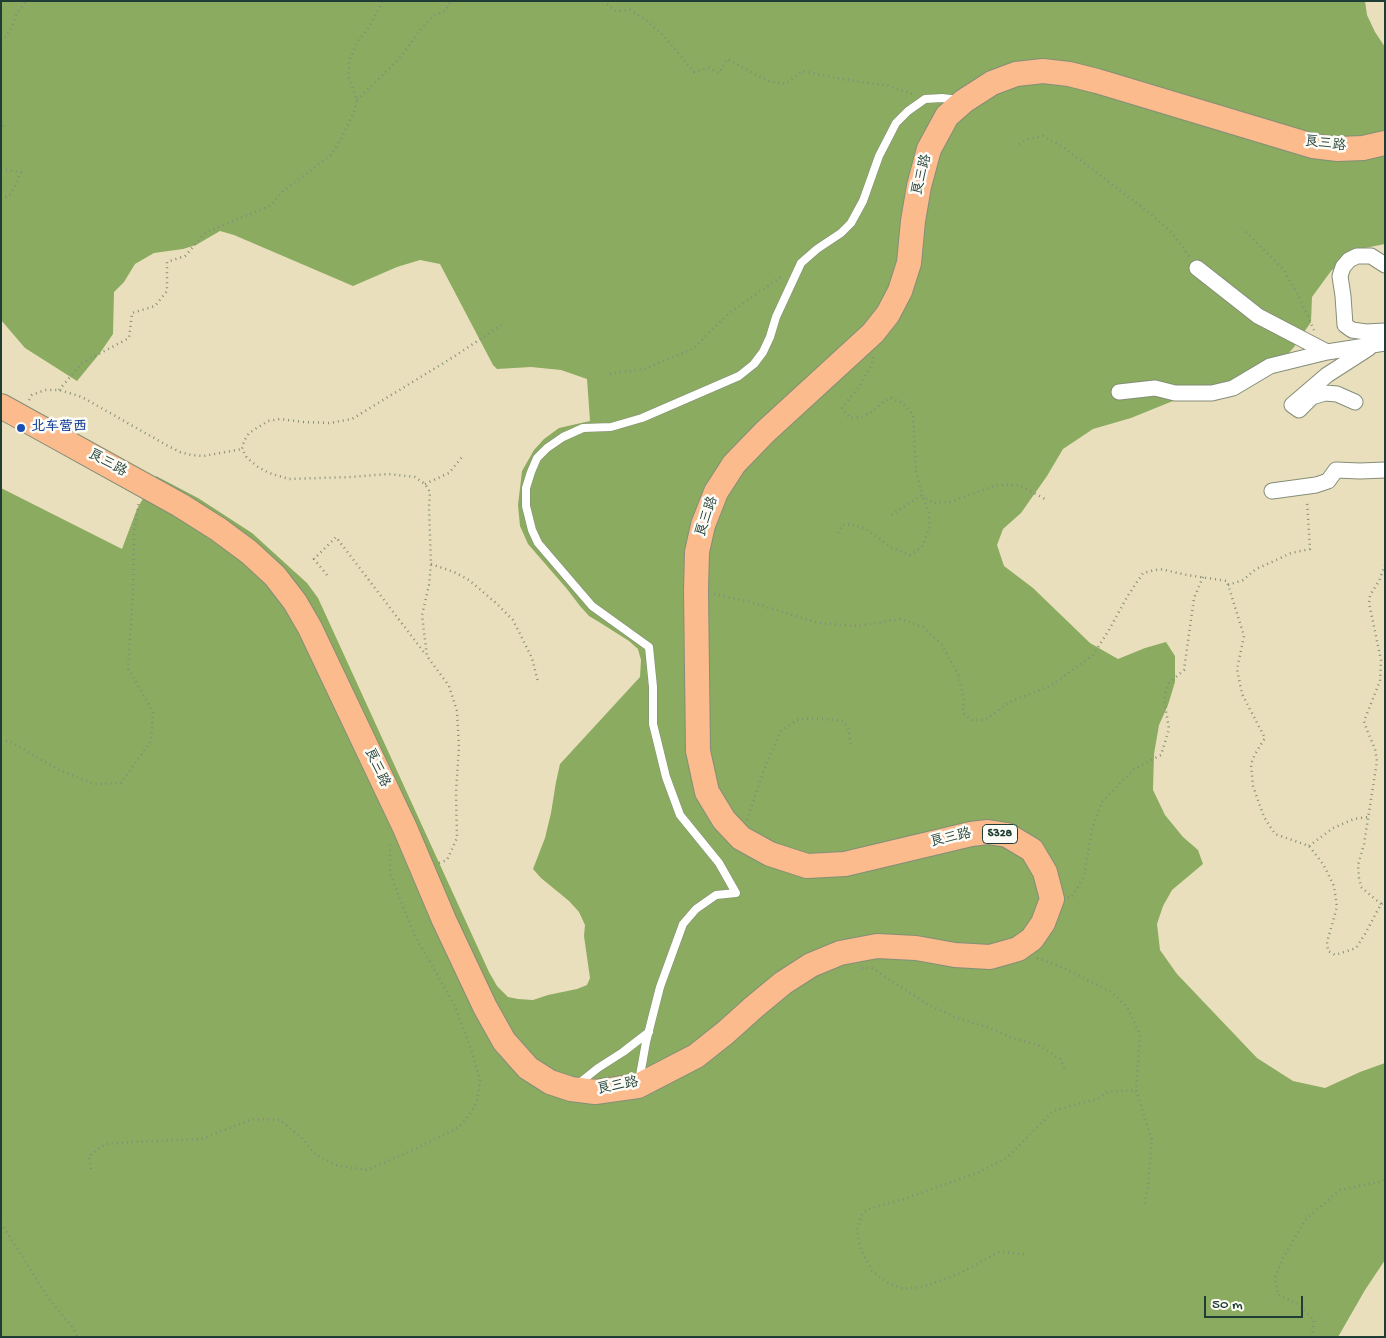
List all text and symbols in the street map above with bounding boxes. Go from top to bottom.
street label: 良三路 [1303,134,1347,156]
street label: 良三路 [910,153,936,197]
place label: 北车营西 [31,420,87,436]
marker: 北车营西 [15,422,27,434]
street label: 良三路 [85,446,129,482]
street label: 良三路 [693,494,723,540]
street label: 良三路 [360,745,392,791]
road number: S328 [982,824,1018,844]
street label: 良三路 [929,826,973,852]
street label: 良三路 [596,1075,640,1099]
scale bar [1206,1286,1305,1318]
text: 50 m [1212,1296,1243,1314]

